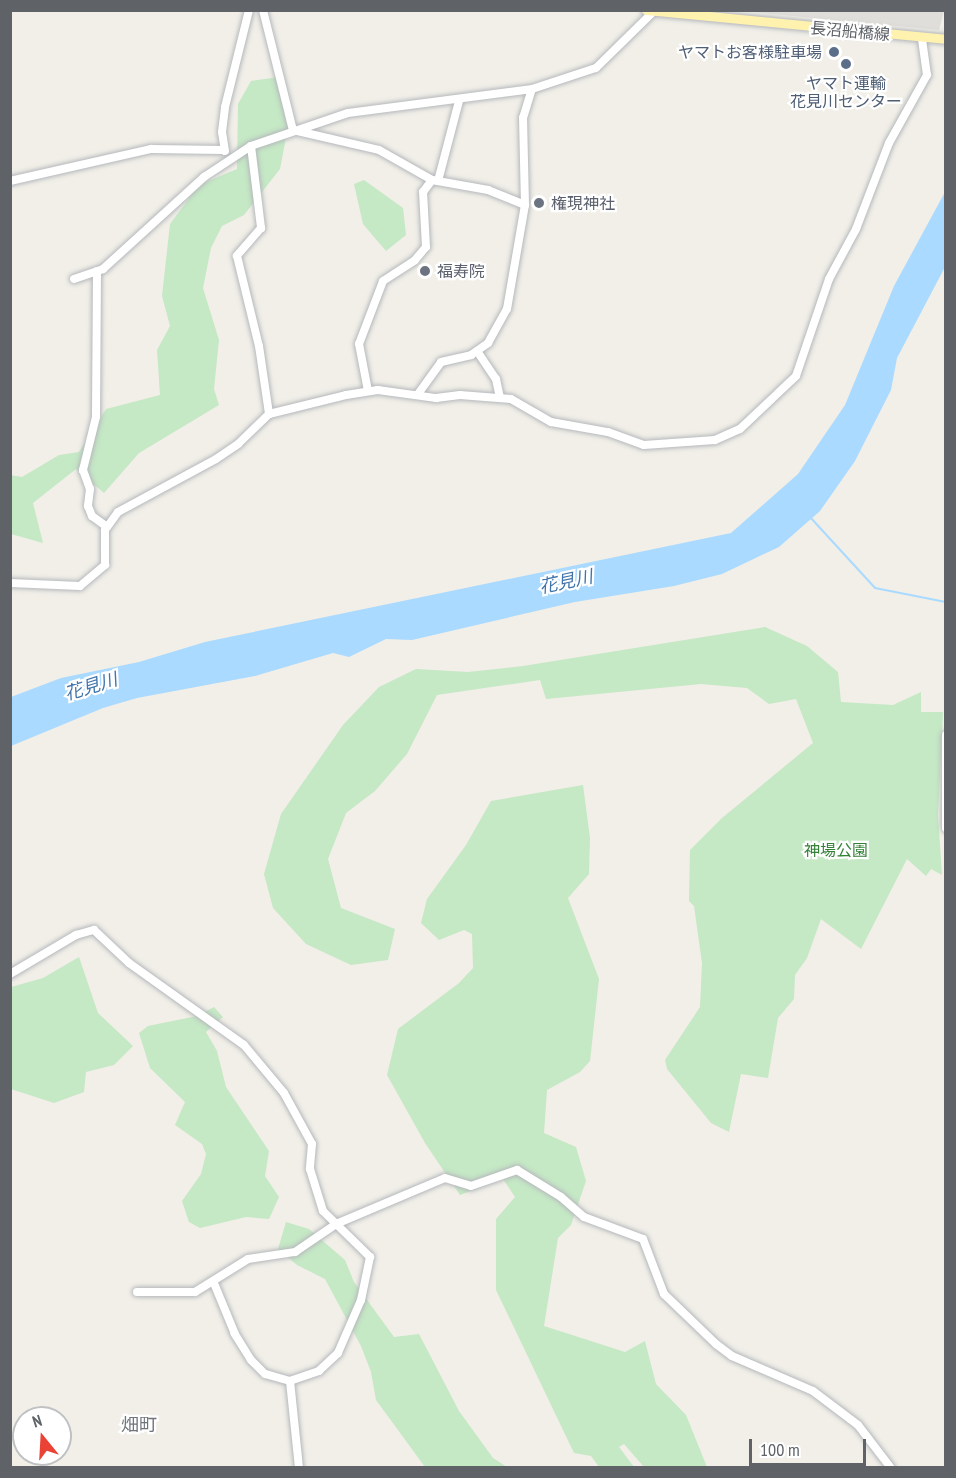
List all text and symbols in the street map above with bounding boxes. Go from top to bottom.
street label: 長沼船橋線 [809,18,891,44]
place label: ヤマトお客様駐車場 [678,42,822,62]
marker: ヤマトお客様駐車場 [827,45,841,59]
marker: ヤマト運輸 花見川センター [839,57,853,71]
place label: ヤマト運輸 花見川センター [790,73,902,111]
place label: 権現神社 [551,193,615,213]
marker: 権現神社 [532,196,546,210]
place label: 福寿院 [437,261,485,281]
marker: 福寿院 [418,264,432,278]
water label: 花見川 [537,566,595,598]
water label: 花見川 [62,669,120,705]
park label: 神場公園 [804,840,868,860]
north arrow [12,1406,72,1466]
text: N [30,1410,44,1432]
district label: 畑町 [121,1414,157,1436]
scale bar [752,1427,869,1465]
text: 100 m [760,1438,800,1461]

